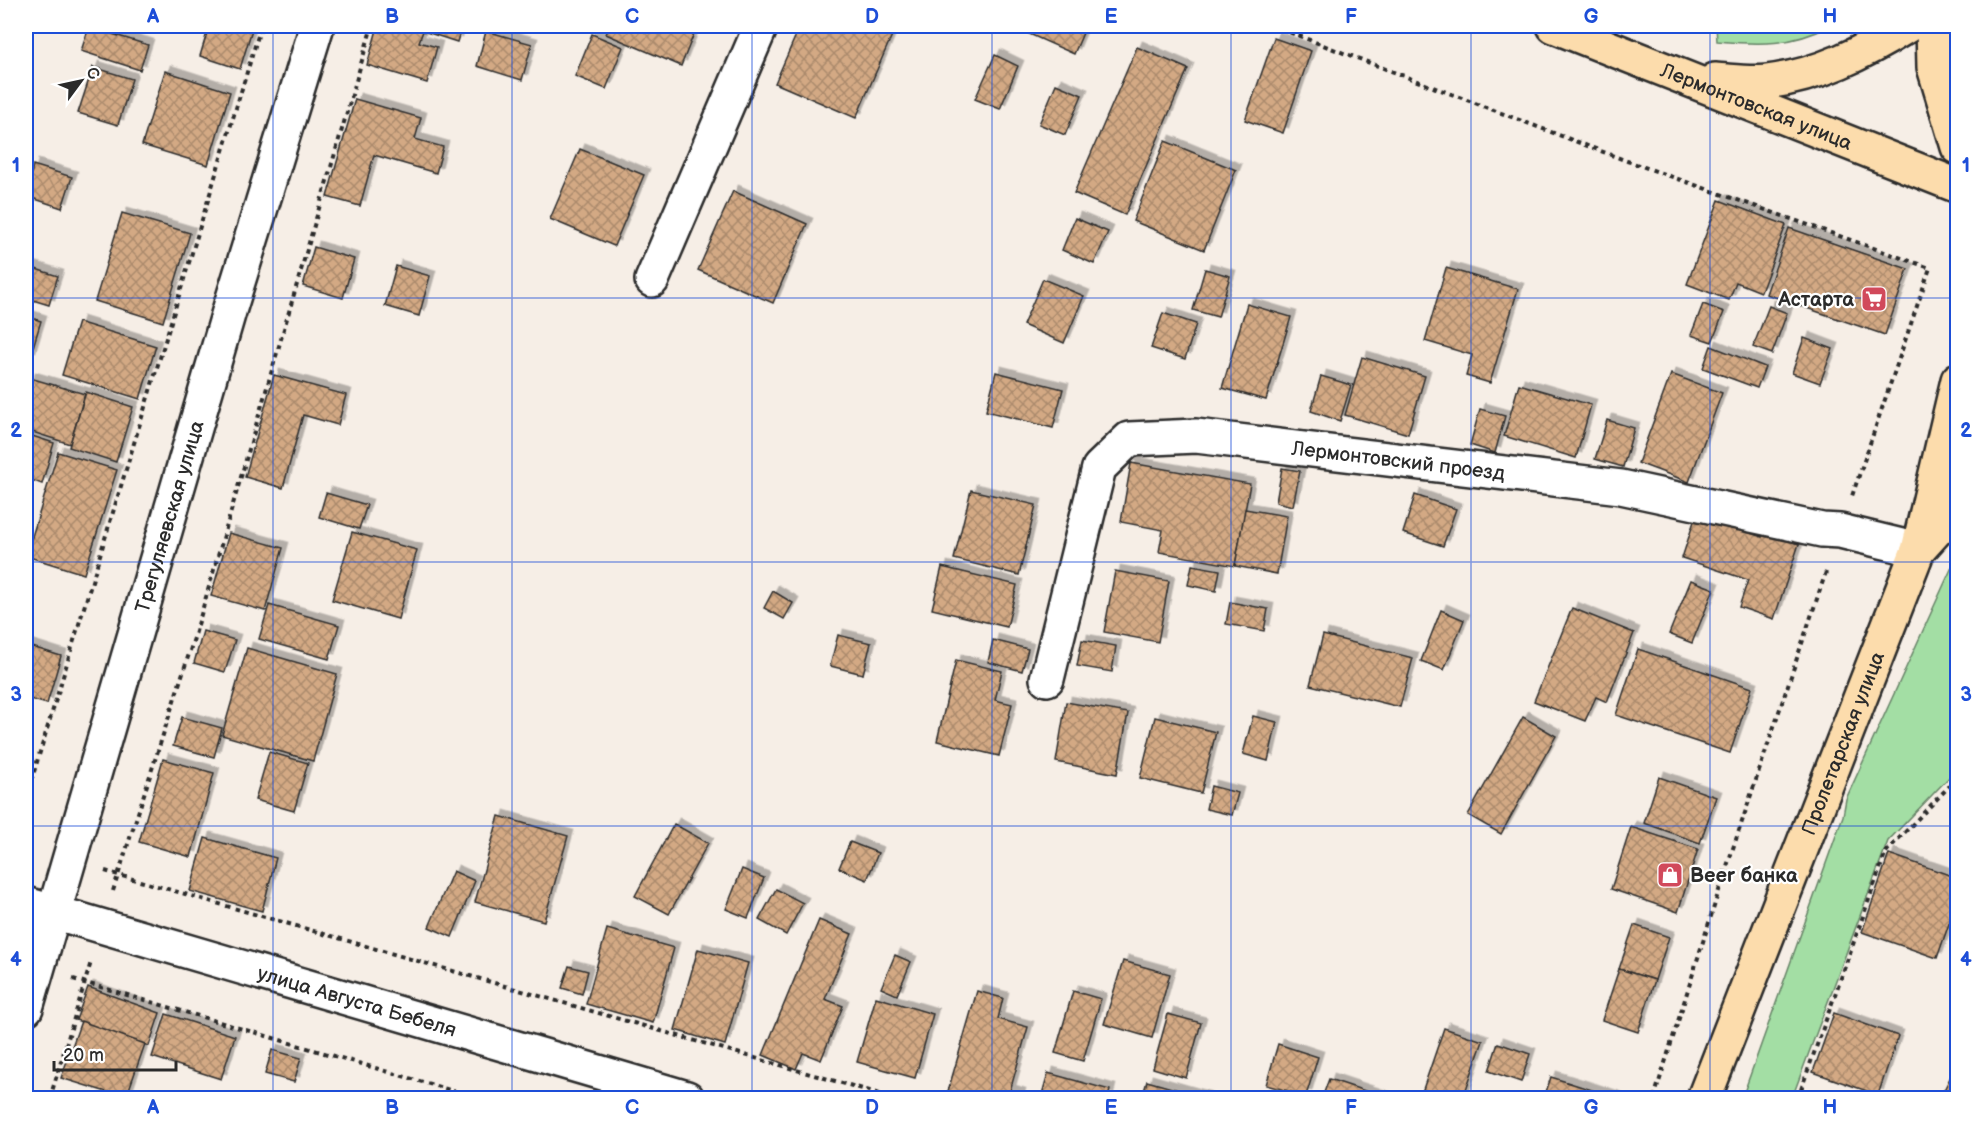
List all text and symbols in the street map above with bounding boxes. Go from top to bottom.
text: A [146,5,160,29]
text: B [385,5,399,29]
text: C [625,5,639,29]
text: D [865,5,879,29]
text: E [1105,5,1118,29]
text: F [1345,5,1357,29]
text: G [1584,5,1599,29]
text: H [1823,5,1837,29]
north arrow [51,51,111,111]
street label: Лермонтовская улица [1656,58,1856,156]
text: С [81,64,103,83]
text: 1 [12,154,20,178]
text: 1 [1962,154,1970,178]
supermarket icon: Астарта [1859,284,1889,314]
place label: Астарта [1777,288,1854,312]
street label: Трегуляевская улица [131,418,210,616]
text: 2 [10,419,22,443]
text: 2 [1960,419,1972,443]
street label: Лермонтовский проезд [1289,436,1506,486]
street label: Пролетарская улица [1797,648,1890,839]
text: 3 [10,683,22,707]
text: 3 [1960,683,1972,707]
shop icon: Beer банка [1655,860,1685,890]
place label: Beer банка [1690,864,1798,888]
text: 4 [10,948,22,972]
text: 4 [1960,948,1972,972]
street label: улица Августа Бебеля [255,962,459,1043]
scale bar [54,1034,176,1072]
text: 20 m [63,1045,104,1066]
text: A [146,1096,160,1120]
text: B [385,1096,399,1120]
text: C [625,1096,639,1120]
text: D [865,1096,879,1120]
text: E [1105,1096,1118,1120]
text: F [1345,1096,1357,1120]
text: G [1584,1096,1599,1120]
text: H [1823,1096,1837,1120]

